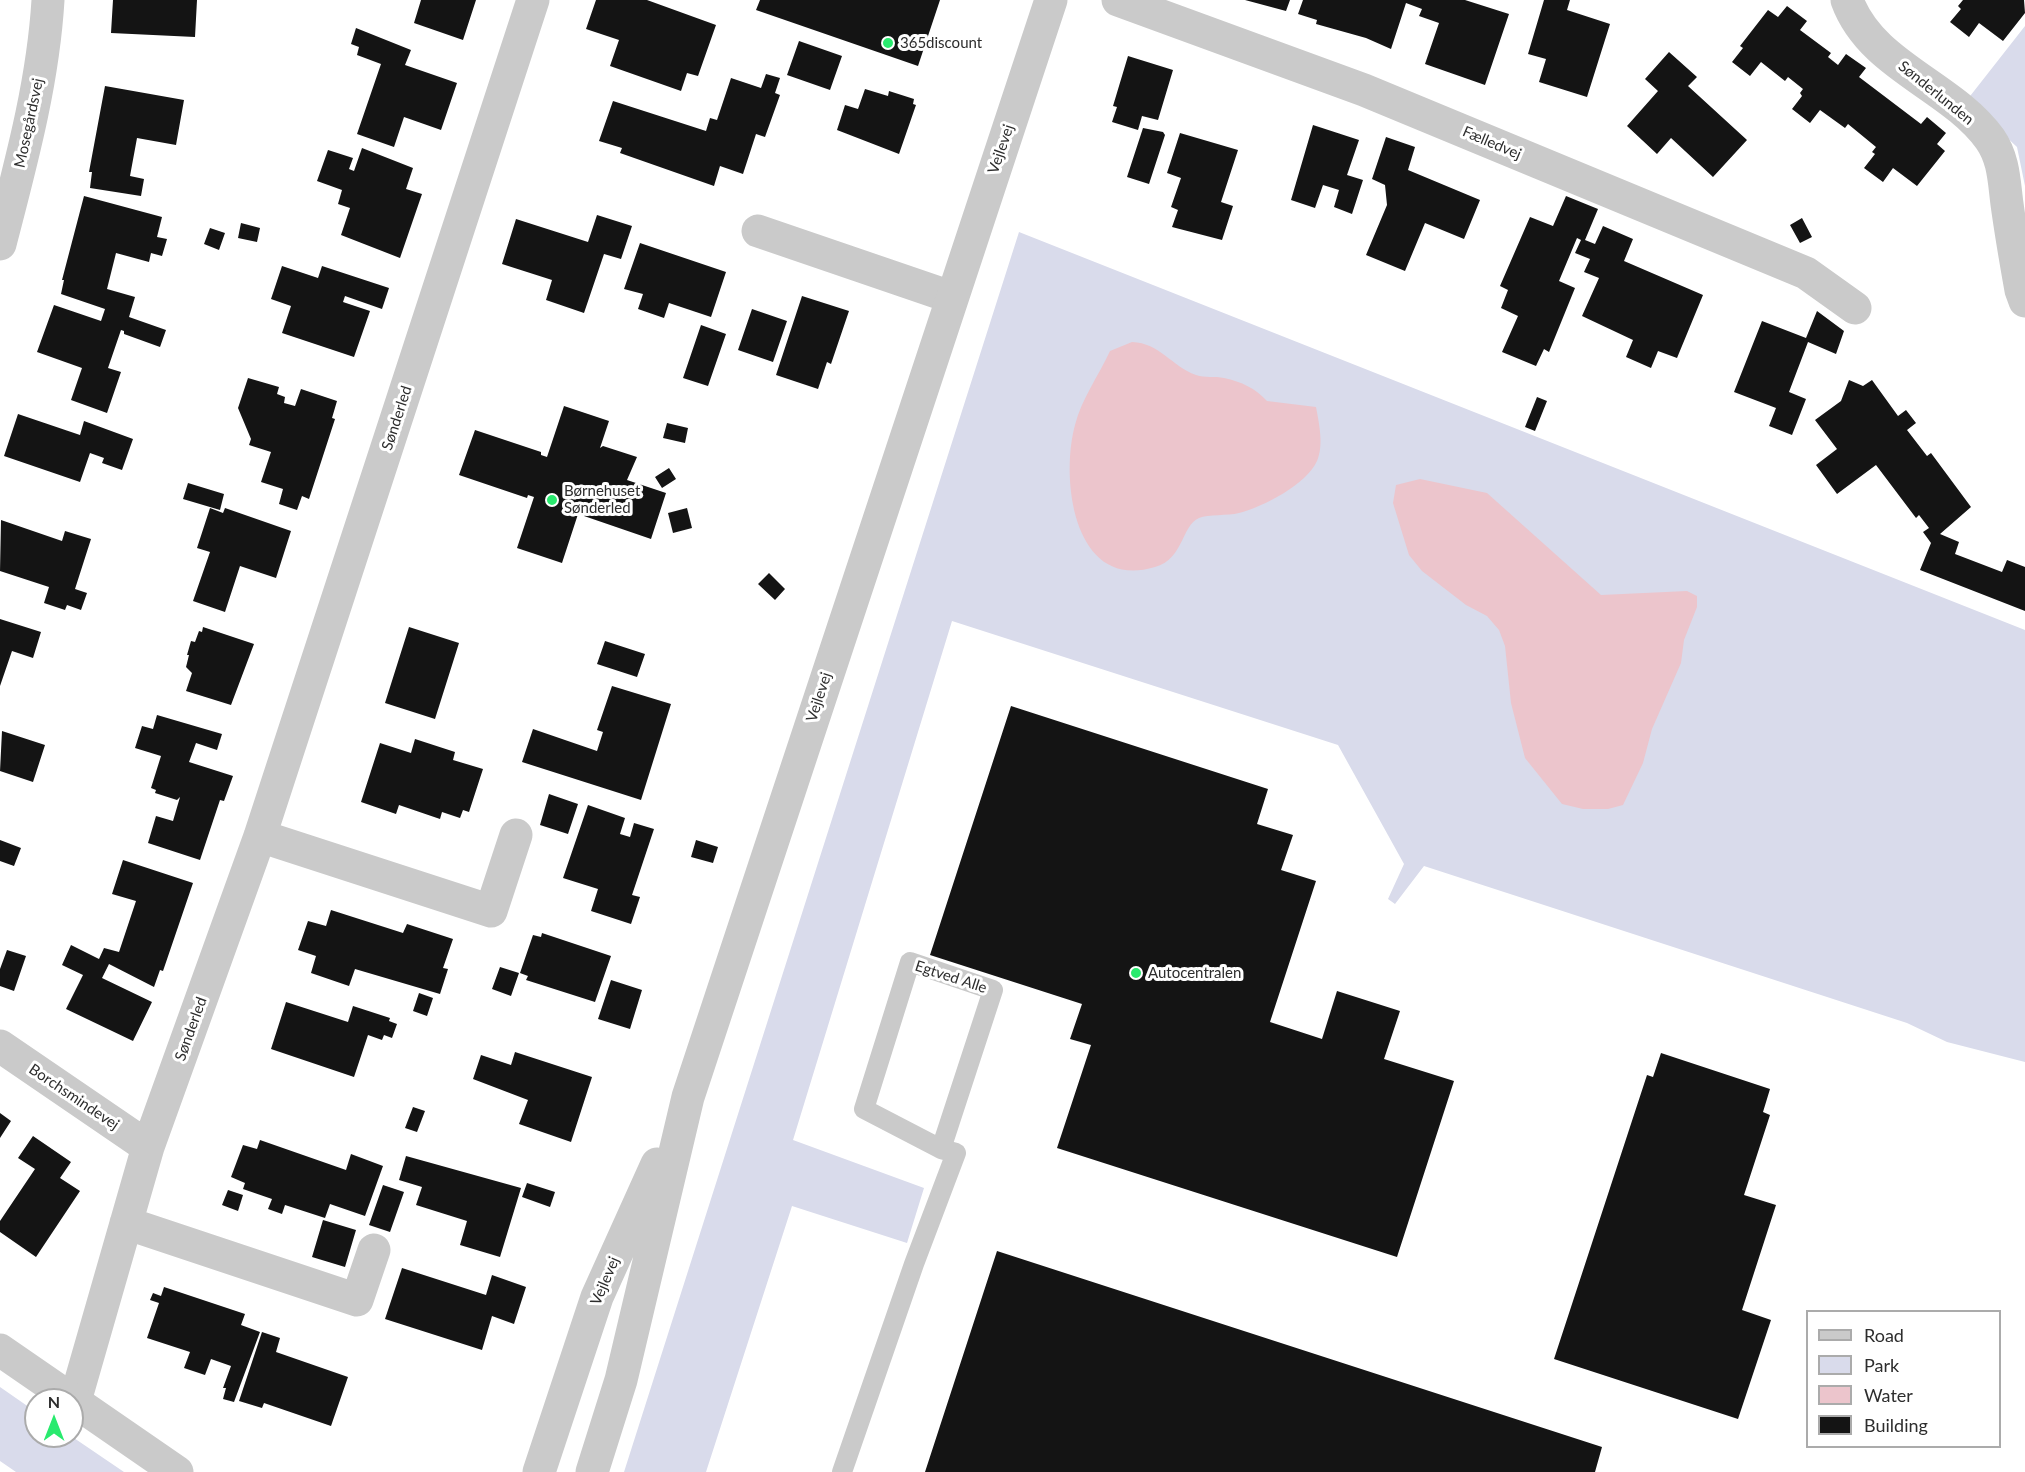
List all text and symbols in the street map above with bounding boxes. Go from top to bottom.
place label: 365discount [900,34,982,52]
marker: 365discount [881,36,895,50]
street label: Sønderlunden [1895,57,1977,129]
street label: Mosegårdsvej [11,77,47,169]
street label: Vejlevej [984,122,1018,176]
street label: Fælledvej [1460,123,1524,163]
street label: Sønderled [378,384,416,452]
place label: Børnehuset Sønderled [564,482,640,517]
marker: Børnehuset Sønderled [545,493,559,507]
street label: Vejlevej [803,670,835,724]
street label: Egtved Alle [913,957,989,997]
place label: Autocentralen [1148,964,1241,982]
marker: Autocentralen [1129,966,1143,980]
street label: Sønderled [171,995,211,1063]
street label: Borchsmindevej [26,1060,122,1134]
street label: Vejlevej [587,1254,623,1308]
legend [1806,1310,2001,1448]
text: Road [1864,1324,1904,1346]
text: Park [1864,1354,1899,1376]
text: Water [1864,1384,1913,1406]
north arrow [24,1388,84,1448]
text: N [48,1392,60,1411]
text: Building [1864,1414,1928,1436]

